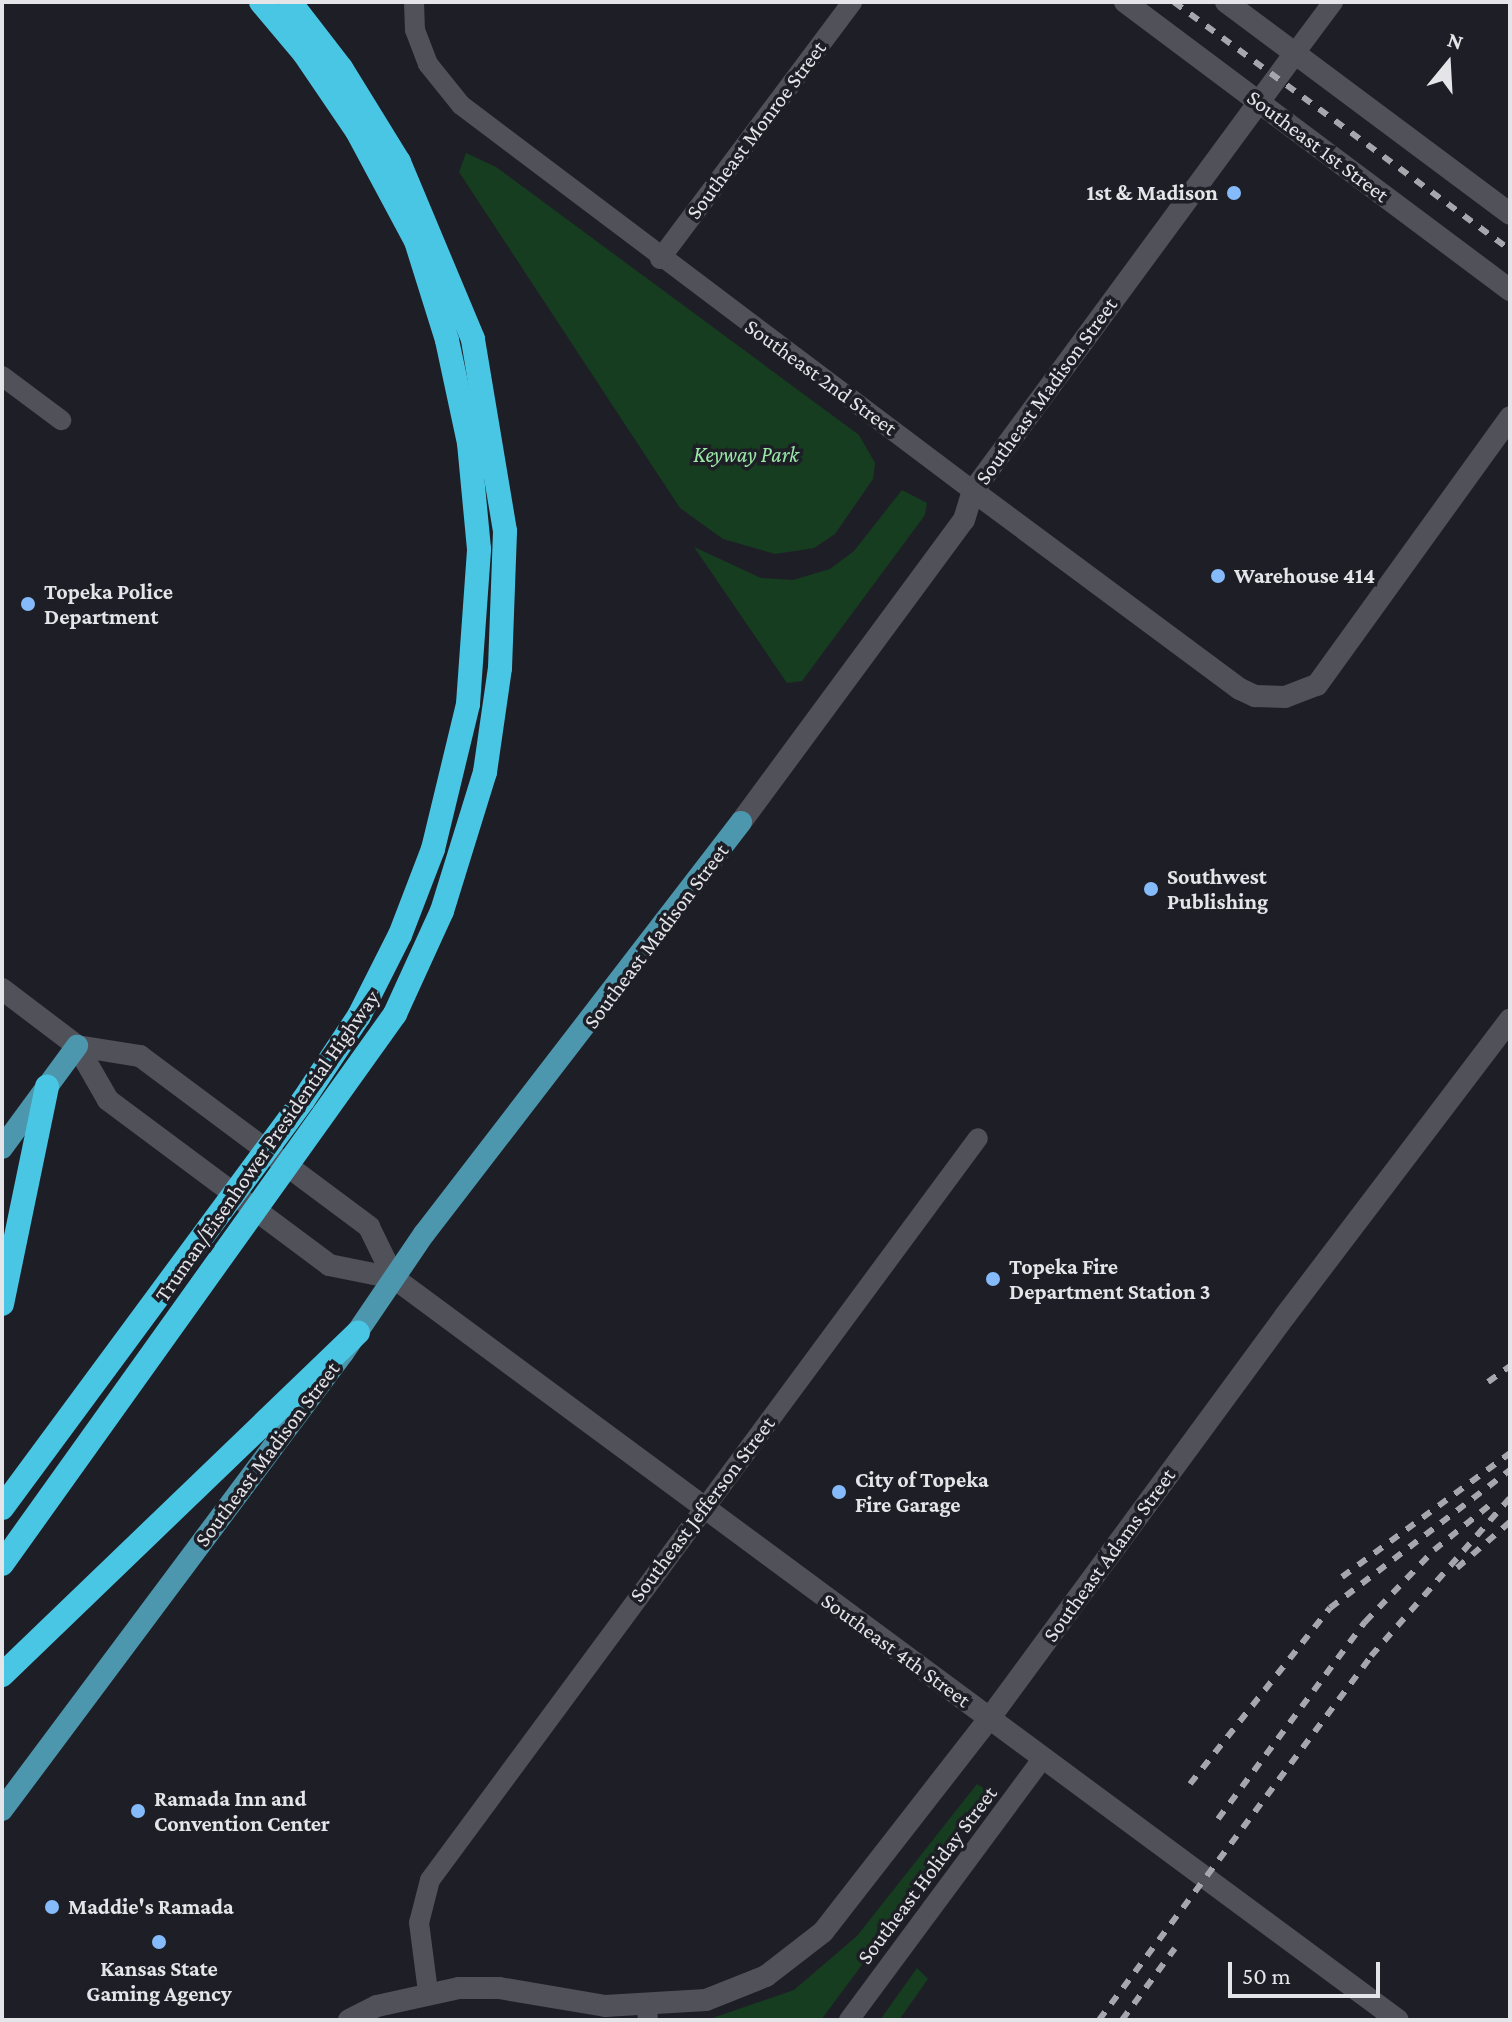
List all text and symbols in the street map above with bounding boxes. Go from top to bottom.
north arrow [1408,24,1488,104]
text: N [1445,26,1467,55]
street label: Southeast Monroe Street [680,36,832,224]
street label: Southeast 1st Street [1242,84,1394,208]
place label: 1st & Madison [1086,180,1218,206]
marker: 1st & Madison [1225,184,1243,202]
street label: Southeast Madison Street [969,292,1123,490]
street label: Southeast 2nd Street [740,313,902,441]
park label: Keyway Park [693,442,799,468]
place label: Warehouse 414 [1234,563,1375,589]
marker: Warehouse 414 [1209,567,1227,585]
place label: Topeka Police Department [44,578,173,630]
marker: Topeka Police Department [19,595,37,613]
street label: Southeast Madison Street [578,838,734,1034]
place label: Southwest Publishing [1167,863,1268,914]
marker: Southwest Publishing [1142,880,1160,898]
street label: Truman/Eisenhower Presidential Highway [149,985,385,1307]
place label: Topeka Fire Department Station 3 [1009,1253,1211,1304]
marker: Topeka Fire Department Station 3 [984,1270,1002,1288]
street label: Southeast Madison Street [189,1356,345,1552]
street label: Southeast Jefferson Street [624,1411,780,1607]
street label: Southeast Adams Street [1037,1463,1181,1647]
place label: City of Topeka Fire Garage [855,1466,989,1518]
marker: City of Topeka Fire Garage [830,1483,848,1501]
street label: Southeast 4th Street [816,1587,976,1713]
street label: Southeast Holiday Street [851,1781,1003,1969]
place label: Ramada Inn and Convention Center [154,1785,330,1836]
marker: Ramada Inn and Convention Center [129,1802,147,1820]
place label: Maddie's Ramada [68,1894,234,1920]
marker: Maddie's Ramada [43,1898,61,1916]
marker: Kansas State Gaming Agency [150,1933,168,1951]
scale bar [1232,1946,1384,1996]
place label: Kansas State Gaming Agency [86,1955,232,2006]
text: 50 m [1242,1962,1291,1989]

